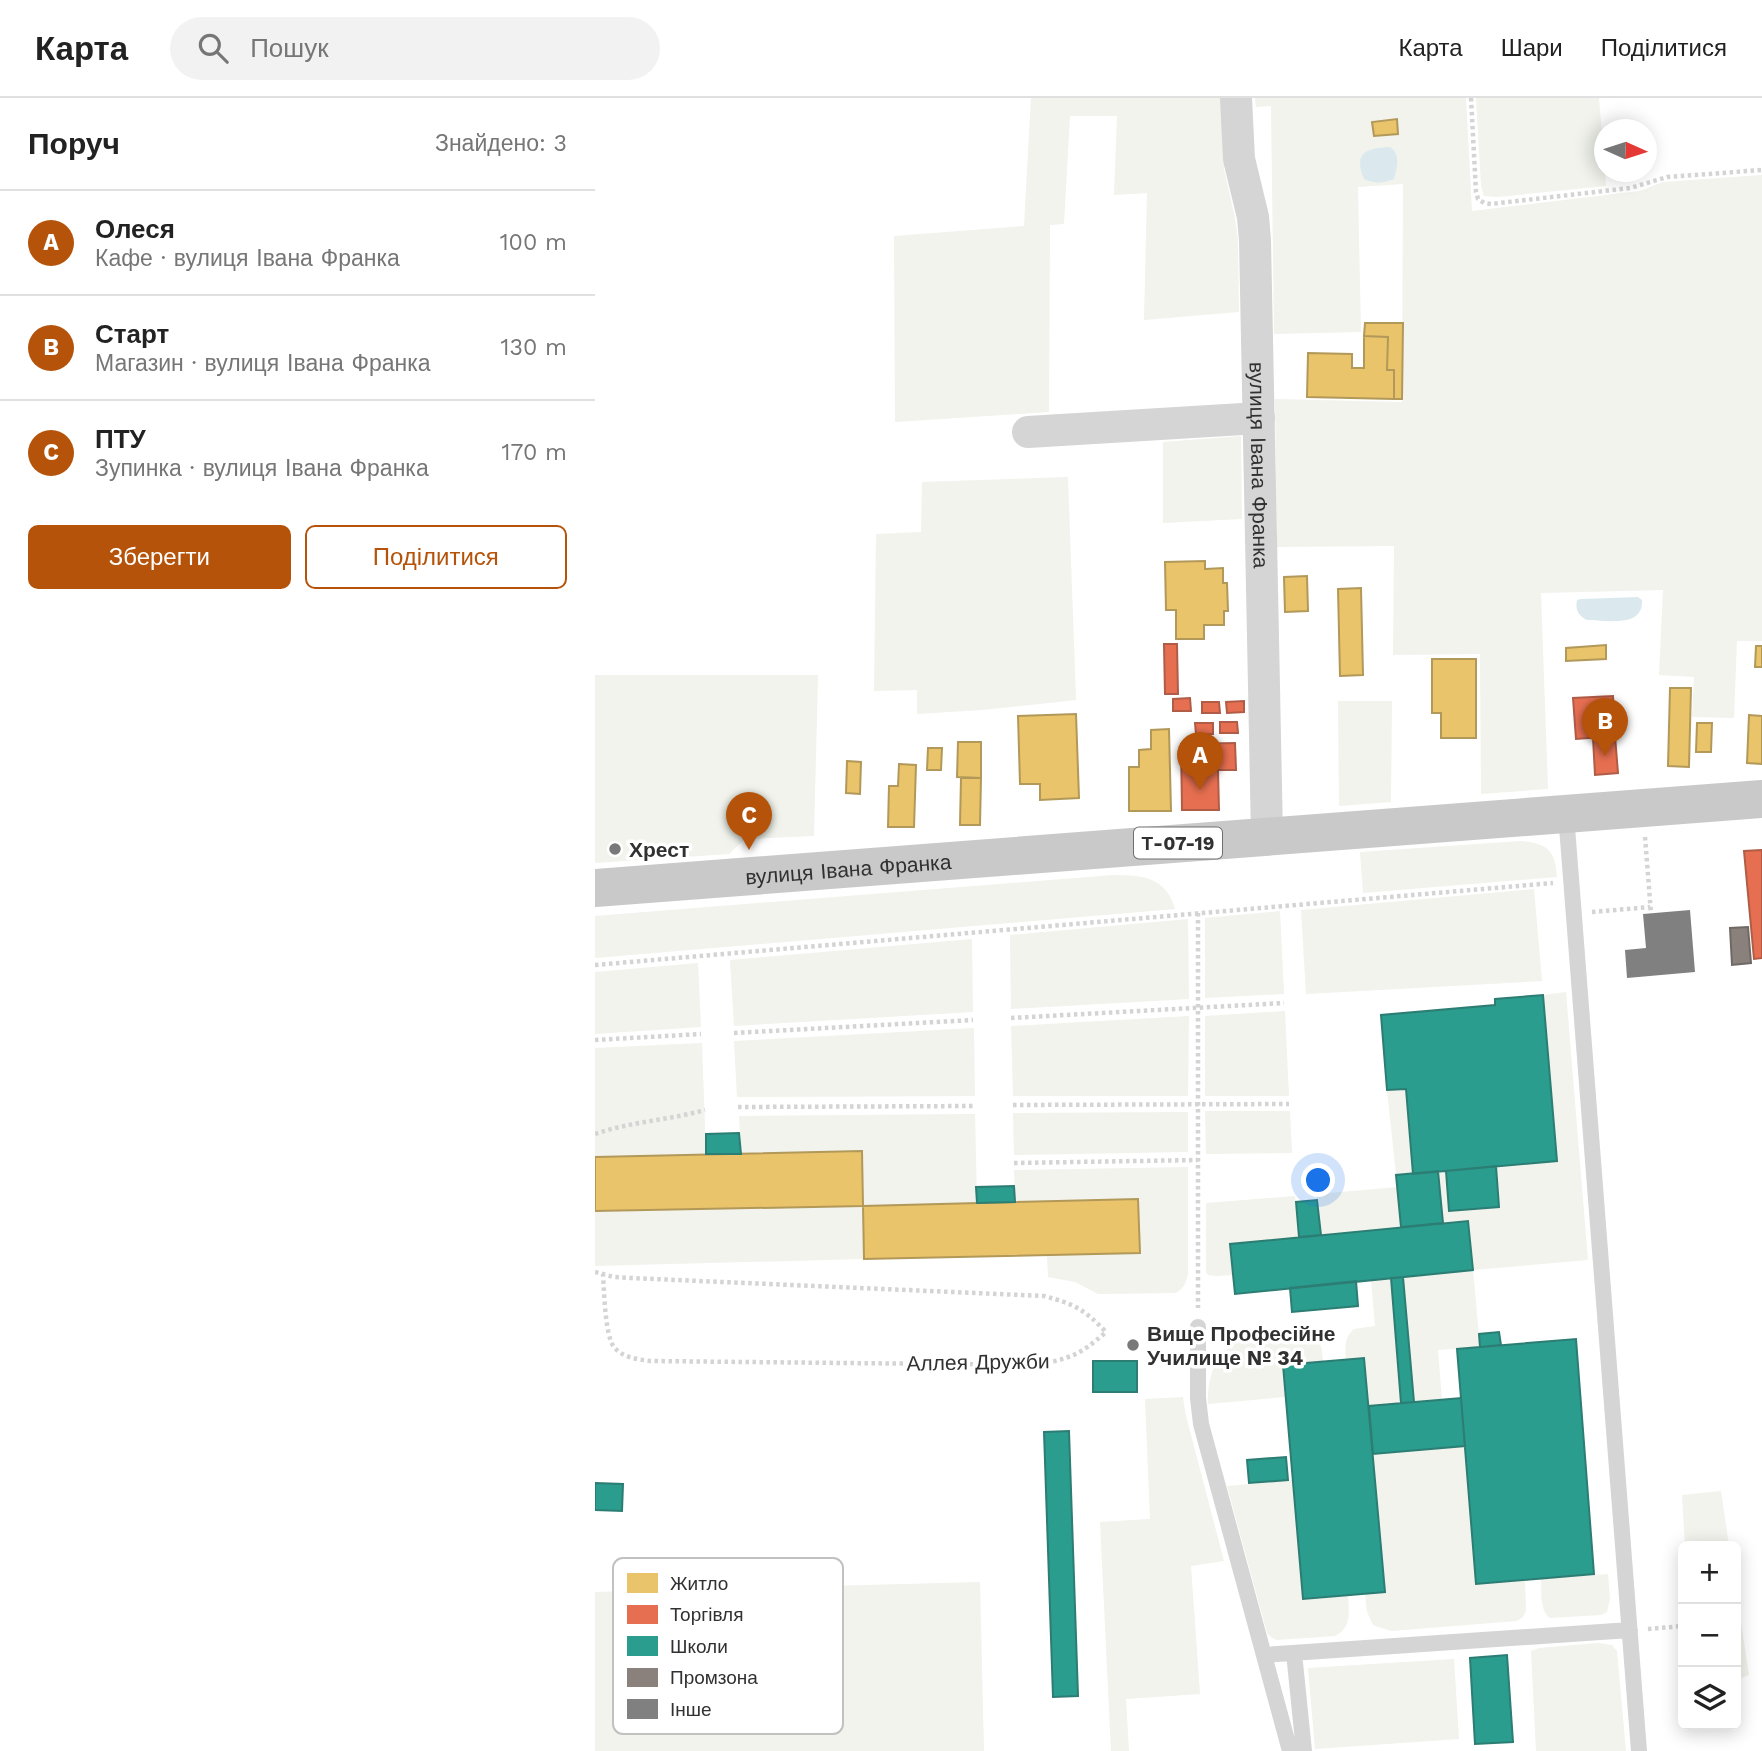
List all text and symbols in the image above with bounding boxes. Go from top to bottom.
search box [170,17,660,80]
text: Карта [35,29,128,68]
icon: search [194,29,232,67]
text: Пошук [250,33,329,63]
text: Карта [1398,34,1463,62]
text: Шари [1501,34,1563,62]
text: Поділитися [1601,34,1727,62]
north arrow [1594,119,1657,182]
text: Поруч [28,126,120,161]
text: Знайдено: 3 [435,130,567,157]
text: Олеся [95,214,175,244]
text: A [43,229,59,256]
text: 100 m [500,229,567,256]
text: Кафе · вулиця Івана Франка [95,245,400,272]
text: Старт [95,319,169,349]
text: B [43,334,59,361]
text: 130 m [501,334,567,361]
text: Магазин · вулиця Івана Франка [95,350,431,377]
street label: вулиця Івана Франка [1245,362,1274,569]
text: ПТУ [95,424,146,454]
text: C [43,439,59,466]
text: 170 m [502,439,567,466]
text: Зупинка · вулиця Івана Франка [95,455,429,482]
button: Зберегти [28,525,291,589]
button: Поділитися [305,525,567,589]
pin: B [1582,698,1628,756]
pin: A [1177,732,1223,790]
pin: C [726,792,772,850]
road number: Т-07-19 [1134,828,1222,858]
place label: Хрест [629,837,689,862]
marker: Хрест [607,841,623,857]
street label: вулиця Івана Франка [744,848,953,889]
your location [1301,1163,1335,1197]
place label: Вище Професійне Училище № 34 [1147,1321,1336,1370]
marker: Вище Професійне Училище № 34 [1125,1337,1141,1353]
street label: Аллея Дружби [906,1348,1050,1376]
map controls [1678,1541,1741,1730]
button: + [1678,1541,1741,1604]
legend [613,1558,843,1734]
text: Житло [670,1572,728,1595]
text: Торгівля [670,1603,743,1626]
button: − [1678,1604,1741,1667]
text: Школи [670,1635,728,1658]
text: Промзона [670,1666,758,1689]
button: layers [1678,1667,1741,1730]
text: Інше [670,1698,712,1721]

